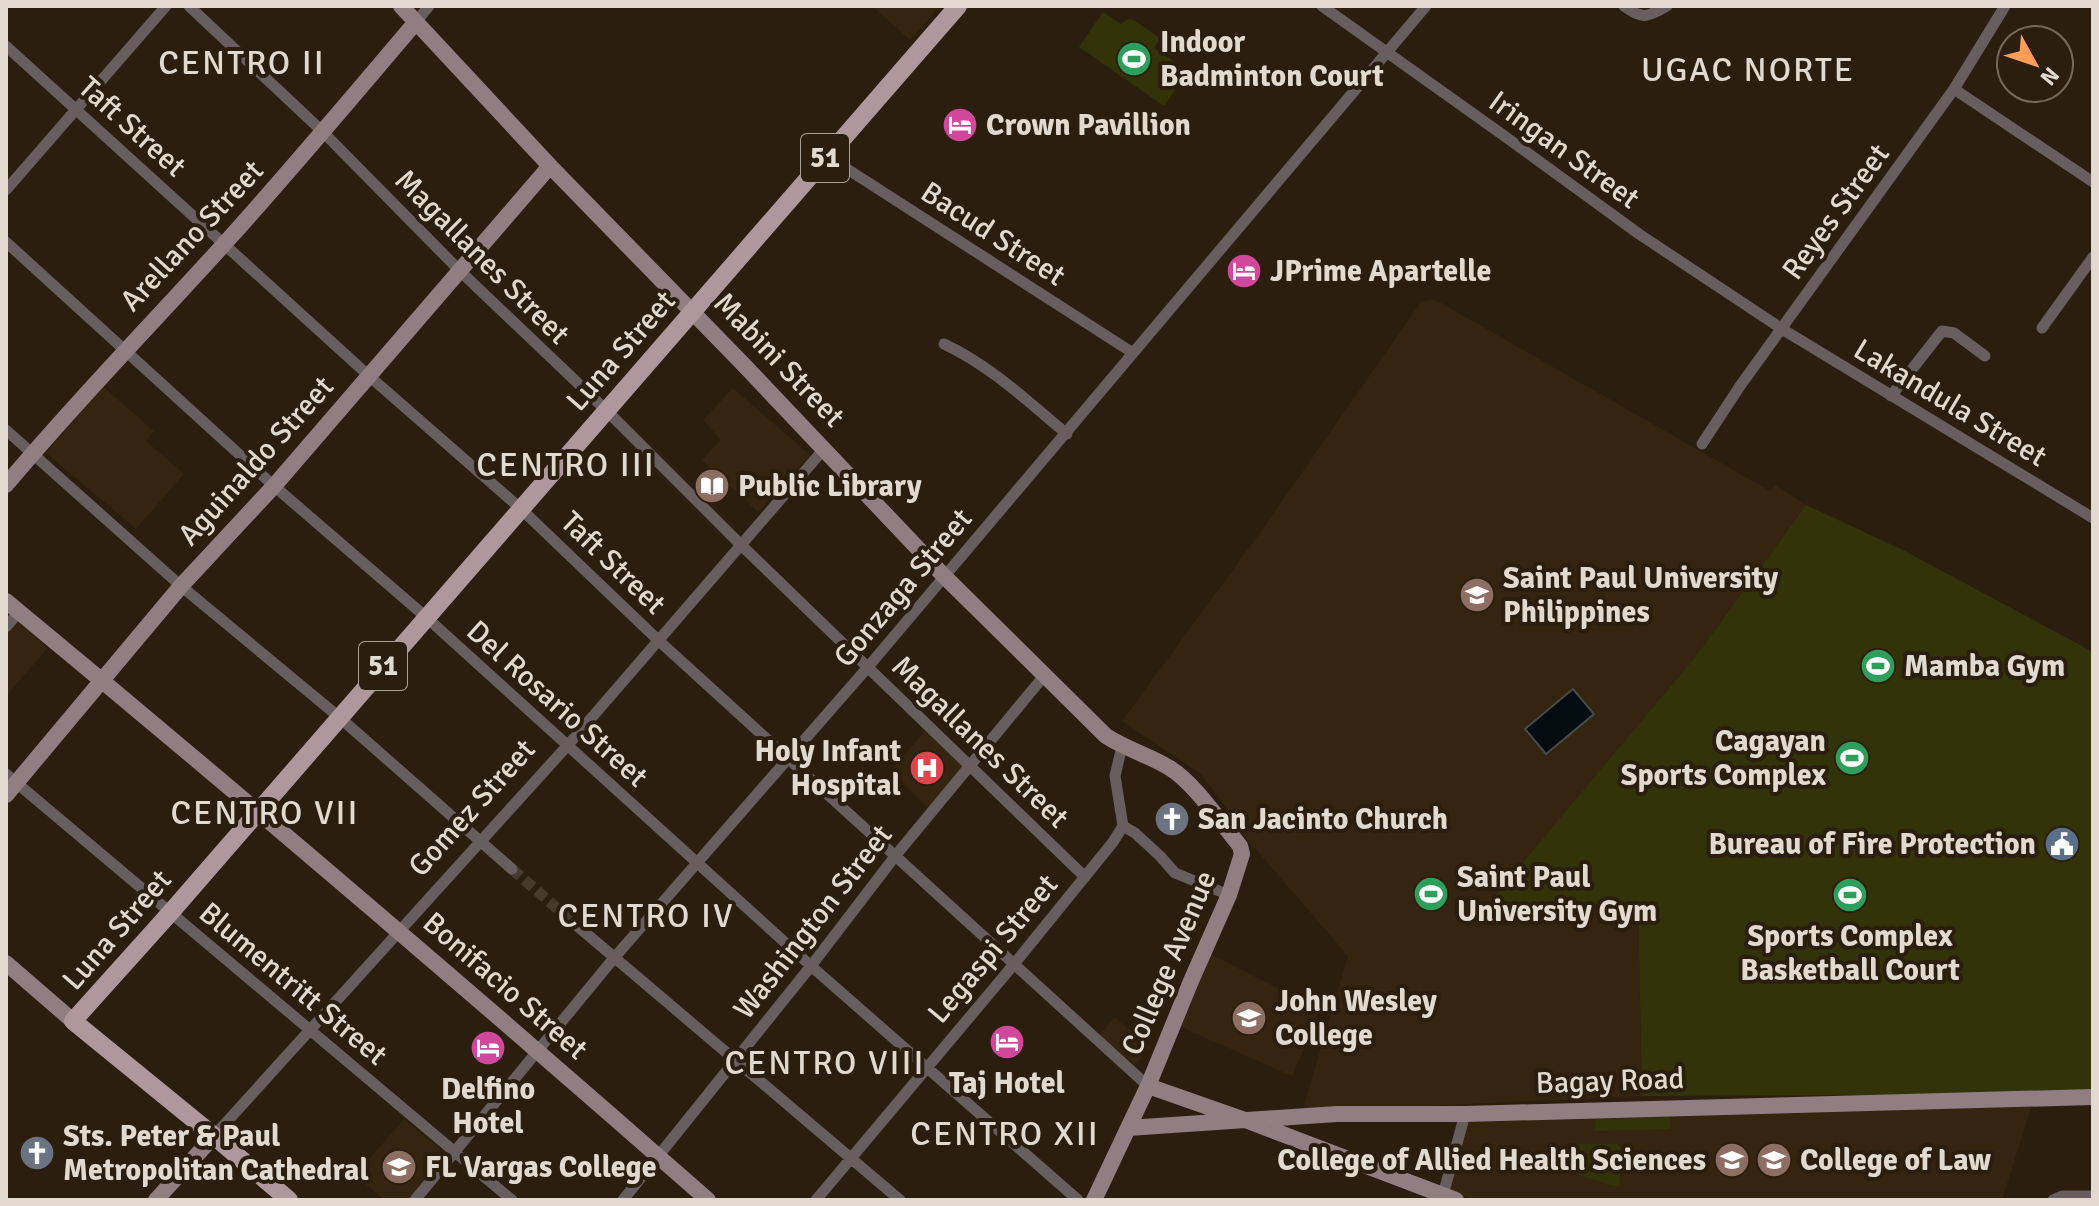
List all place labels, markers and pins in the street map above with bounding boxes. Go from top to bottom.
place label: Indoor Badminton Court [1160,24,1384,95]
sports icon: Indoor Badminton Court [1115,40,1153,78]
hotel icon: Crown Pavillion [941,106,979,144]
place label: Crown Pavillion [986,107,1191,144]
hotel icon: JPrime Apartelle [1225,252,1263,290]
place label: JPrime Apartelle [1270,253,1491,290]
library icon: Public Library [693,467,731,505]
place label: Public Library [738,468,922,505]
place label: Saint Paul University Philippines [1503,560,1778,631]
school or university icon: Saint Paul University Philippines [1458,576,1496,614]
sports icon: Mamba Gym [1859,647,1897,685]
place label: Mamba Gym [1904,648,2065,685]
place label: Cagayan Sports Complex [1621,723,1827,794]
place label: Holy Infant Hospital [754,733,901,804]
sports icon: Cagayan Sports Complex [1833,739,1871,777]
hospital icon: Holy Infant Hospital [908,749,946,787]
church icon: San Jacinto Church [1153,800,1191,838]
place label: San Jacinto Church [1198,801,1448,838]
public building icon: Bureau of Fire Protection [2043,825,2081,863]
place label: Bureau of Fire Protection [1708,826,2036,863]
place label: Saint Paul University Gym [1457,859,1657,930]
sports icon: Saint Paul University Gym [1412,875,1450,913]
sports icon: Sports Complex Basketball Court [1831,876,1869,914]
place label: Sports Complex Basketball Court [1740,918,1960,989]
place label: John Wesley College [1275,983,1437,1054]
school or university icon: John Wesley College [1230,999,1268,1037]
hotel icon: Taj Hotel [988,1023,1026,1061]
hotel icon: Delfino Hotel [469,1029,507,1067]
place label: Taj Hotel [949,1065,1065,1102]
place label: Delfino Hotel [441,1071,535,1142]
place label: Sts. Peter & Paul Metropolitan Cathedral [63,1118,369,1189]
church icon: Sts. Peter & Paul Metropolitan Cathedral [18,1134,56,1172]
school or university icon: College of Allied Health Sciences [1713,1141,1751,1179]
school or university icon: College of Law [1755,1141,1793,1179]
place label: College of Allied Health Sciences [1277,1142,1706,1179]
place label: College of Law [1800,1142,1991,1179]
school or university icon: FL Vargas College [380,1148,418,1186]
place label: FL Vargas College [425,1149,657,1186]

